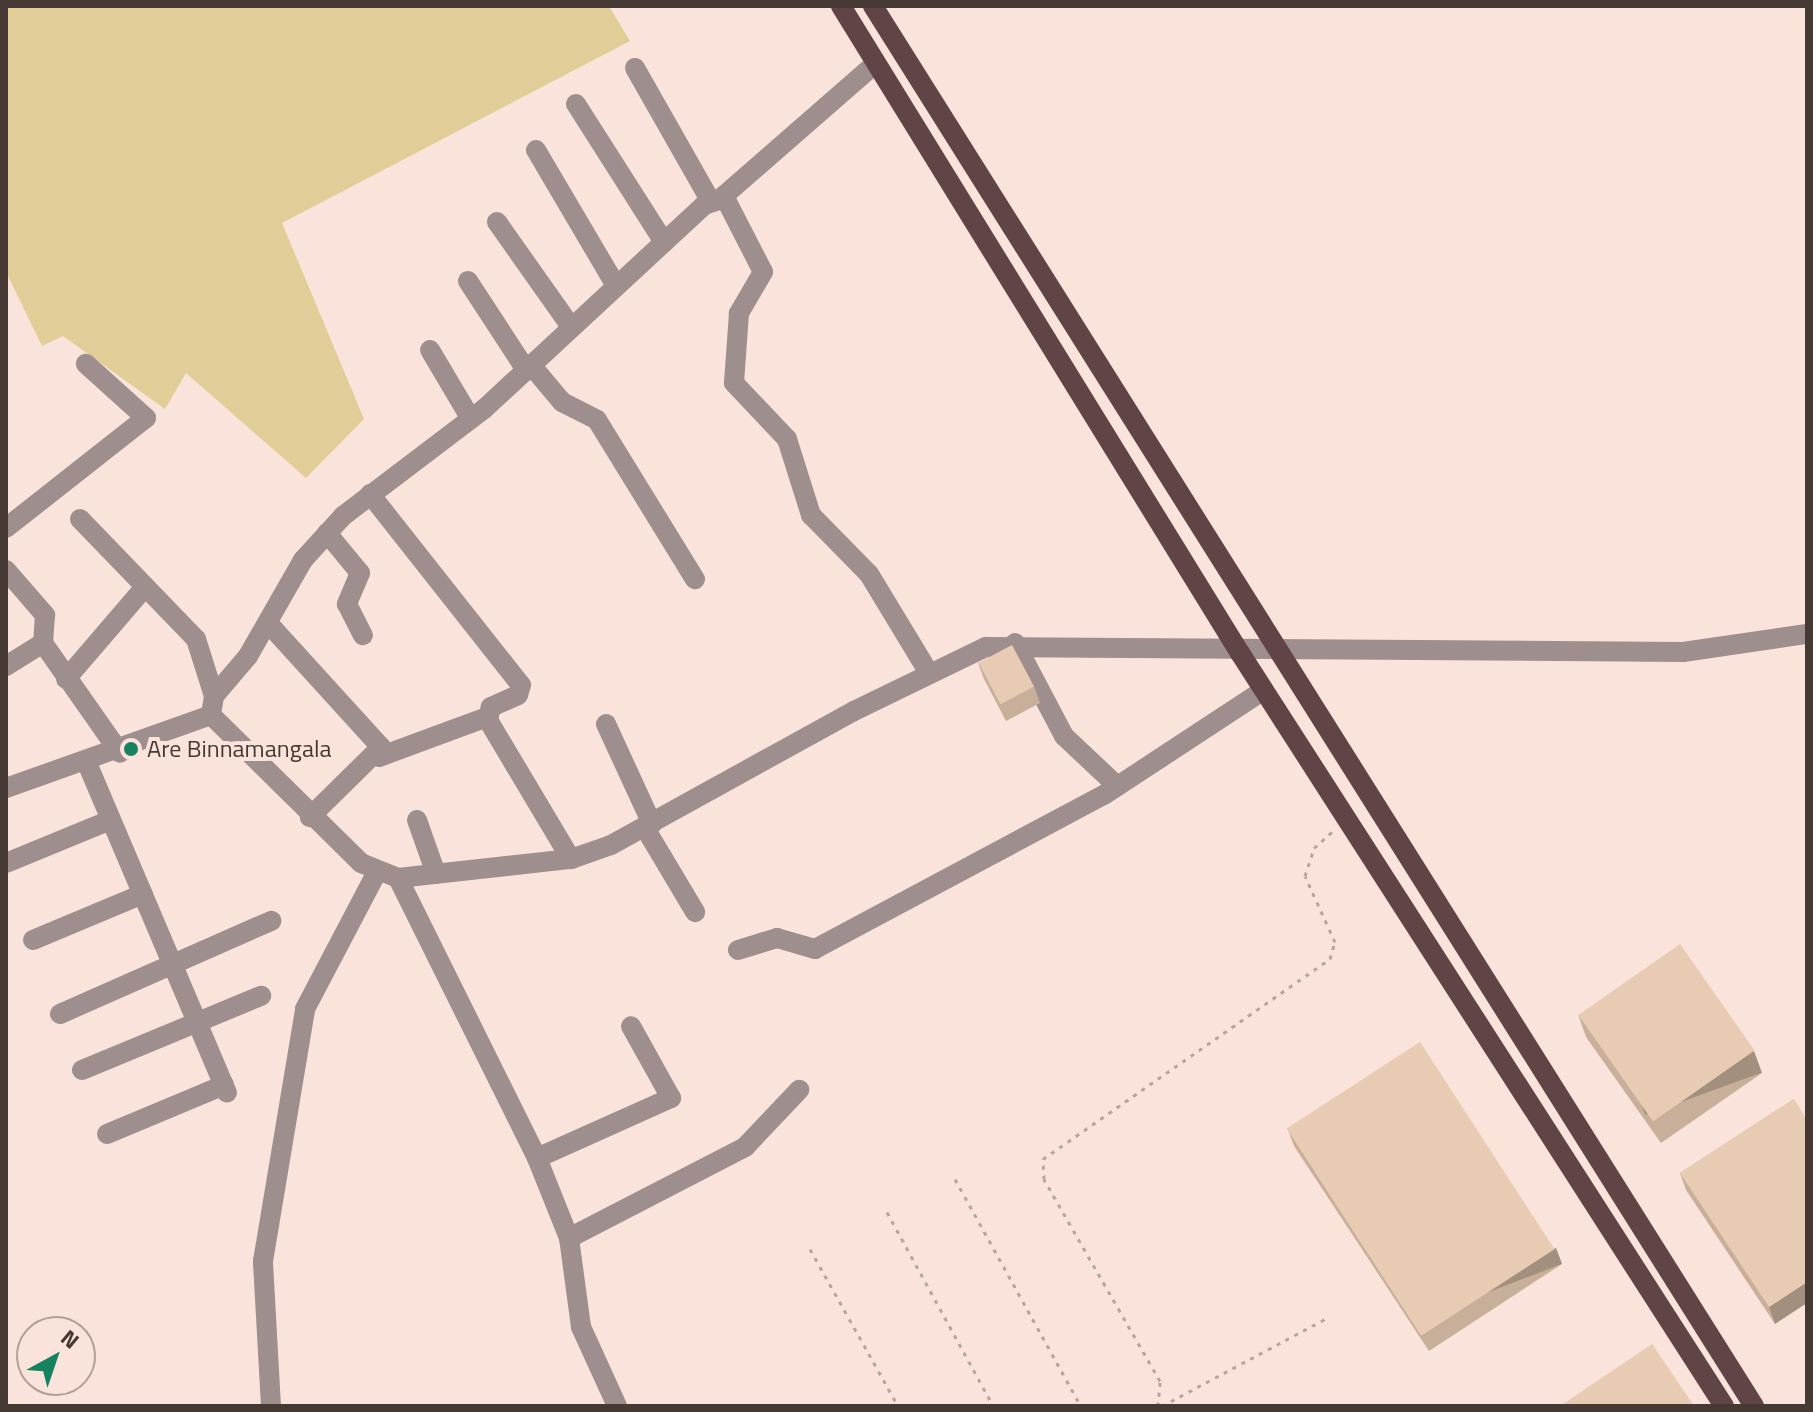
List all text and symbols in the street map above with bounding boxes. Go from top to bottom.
place label: Are Binnamangala [147,735,332,763]
marker: Are Binnamangala [122,740,140,758]
north arrow [16,1316,96,1396]
text: N [53,1321,87,1357]

